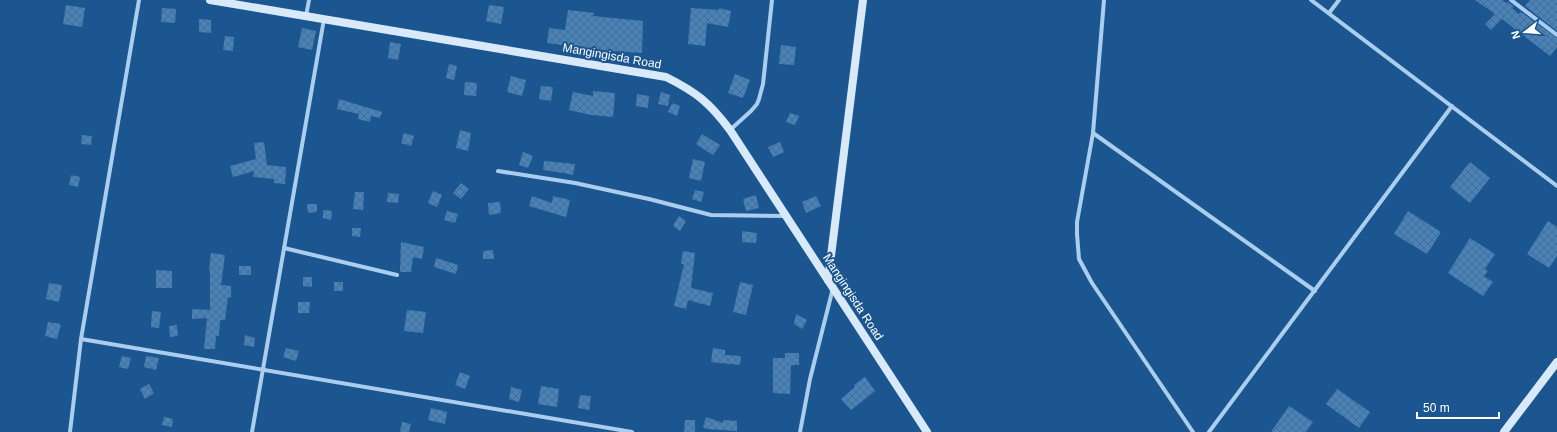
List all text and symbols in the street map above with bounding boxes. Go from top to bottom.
north arrow [1505,12,1545,52]
text: N [1509,29,1522,40]
street label: Mangingisda Road [562,40,662,72]
street label: Mangingisda Road [820,251,886,343]
scale bar [1417,394,1499,420]
text: 50 m [1423,401,1450,415]

